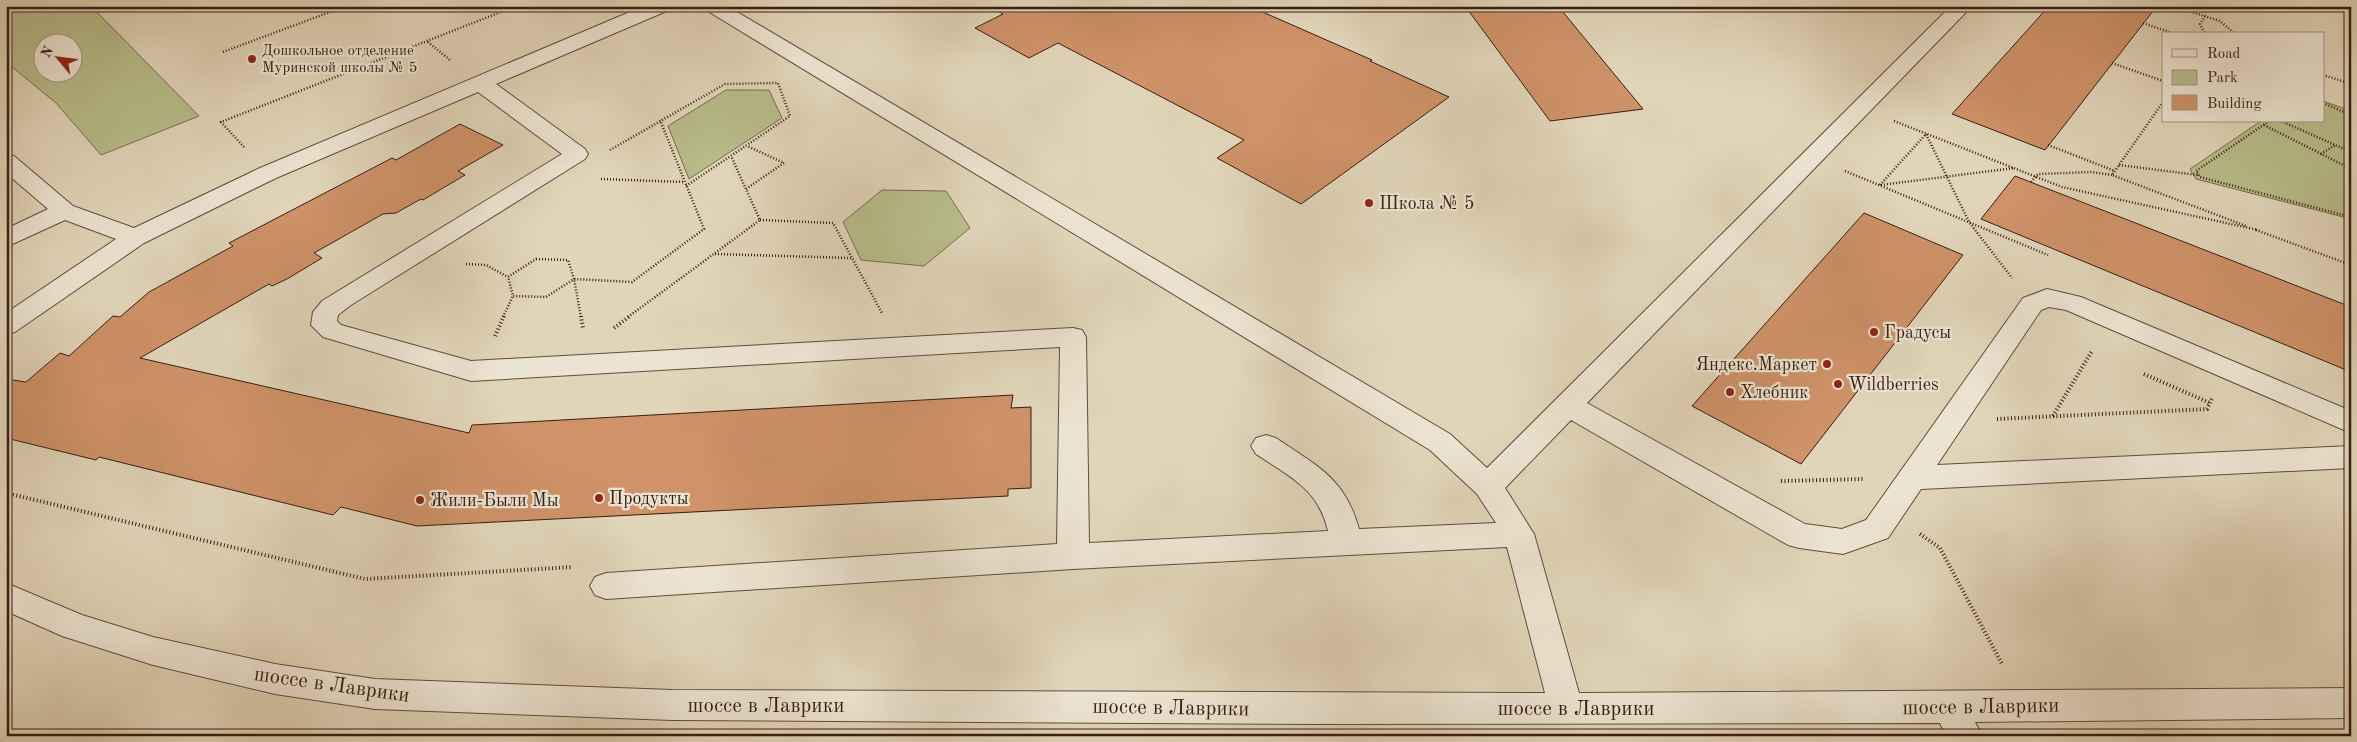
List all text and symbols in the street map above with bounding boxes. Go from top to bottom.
north arrow [32,32,82,82]
legend [2162,32,2324,122]
text: N [39,44,56,60]
place label: Дошкольное отделение Муринской школы № 5 [262,44,417,76]
text: Road [2207,47,2241,62]
marker: Дошкольное отделение Муринской школы № 5 [246,53,258,65]
text: Park [2207,71,2238,86]
text: Building [2207,97,2262,112]
place label: Школа № 5 [1379,195,1475,213]
marker: Школа № 5 [1363,197,1375,209]
place label: Градусы [1884,324,1951,342]
marker: Градусы [1868,326,1880,338]
place label: Яндекс.Маркет [1696,356,1817,374]
marker: Яндекс.Маркет [1821,358,1833,370]
place label: Wildberries [1848,376,1939,394]
marker: Wildberries [1832,378,1844,390]
place label: Хлебник [1740,384,1808,402]
marker: Хлебник [1724,386,1736,398]
place label: Продукты [609,490,689,508]
place label: Жили-Были Мы [430,492,559,510]
marker: Продукты [593,492,605,504]
marker: Жили-Были Мы [414,494,426,506]
street label: шоссе в Лаврики [253,664,411,707]
street label: шоссе в Лаврики [687,696,845,717]
street label: шоссе в Лаврики [1902,696,2060,719]
street label: шоссе в Лаврики [1092,697,1250,720]
street label: шоссе в Лаврики [1497,699,1655,720]

